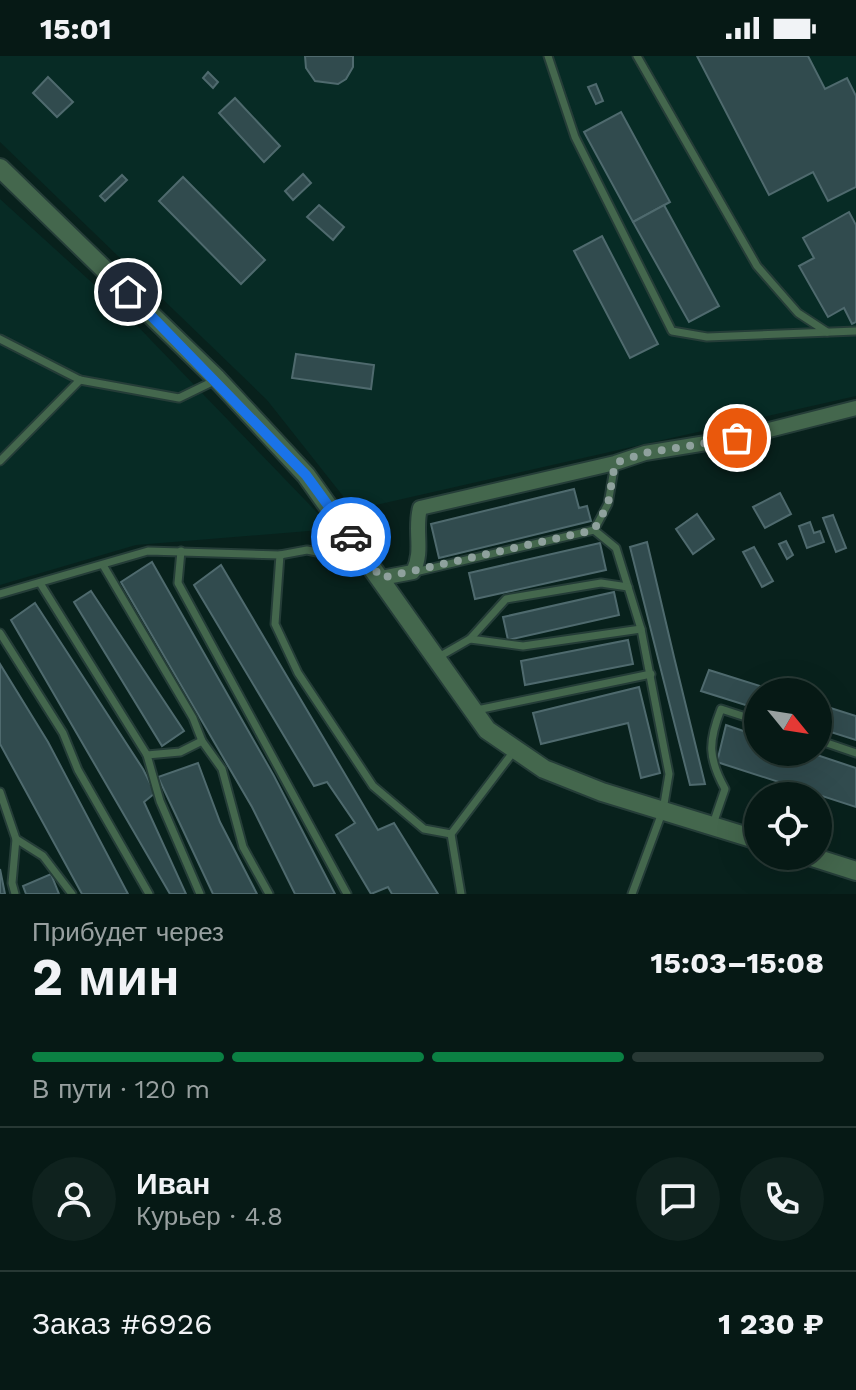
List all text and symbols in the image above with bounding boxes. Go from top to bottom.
text: 15:01 [40,11,112,46]
pin [94,258,162,326]
icon: home [106,270,150,314]
pin [703,404,771,472]
icon: bag [715,416,759,460]
courier [311,497,391,577]
icon: car [329,515,373,559]
north arrow [744,678,832,766]
map controls [744,678,832,870]
button: locate [744,782,832,870]
text: Прибудет через [32,917,224,947]
text: 15:03–15:08 [650,945,824,980]
text: 2 мин [32,947,180,1008]
text: В пути · 120 m [32,1074,210,1104]
button: person [32,1157,116,1241]
button: chat [636,1157,720,1241]
button: phone [740,1157,824,1241]
text: Иван [136,1166,210,1201]
text: Курьер · 4.8 [136,1201,283,1231]
text: Заказ #6926 [32,1306,213,1341]
text: 1 230 ₽ [718,1306,824,1341]

